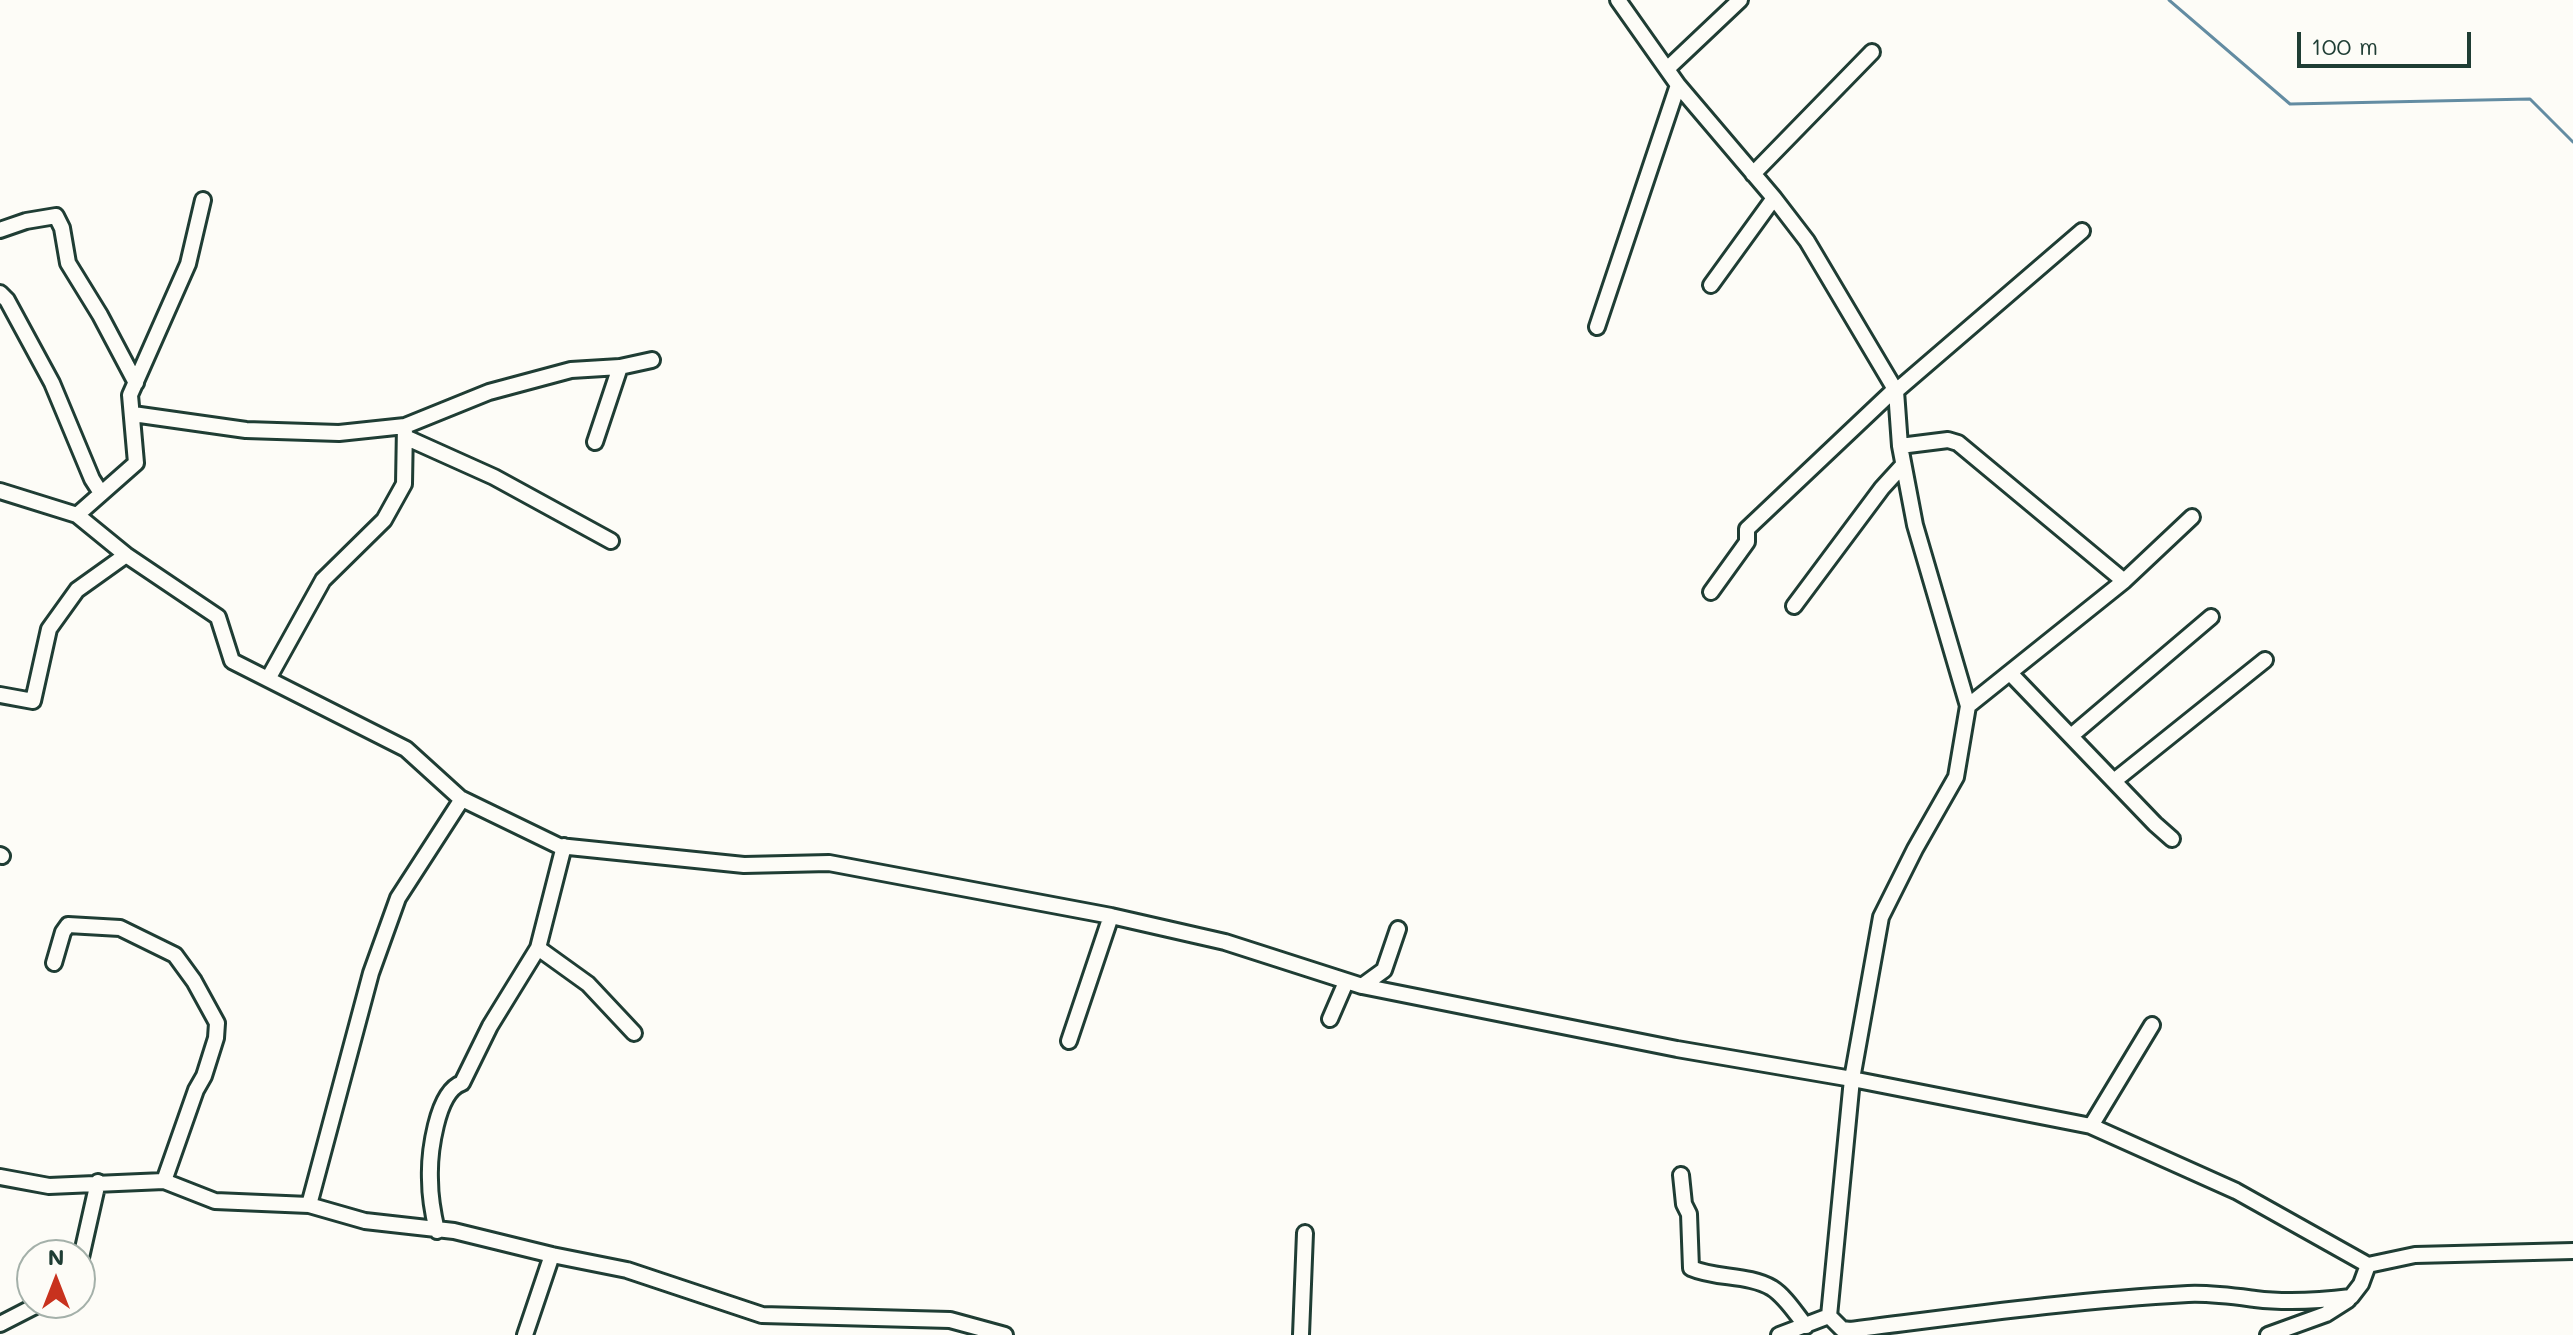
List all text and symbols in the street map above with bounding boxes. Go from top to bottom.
scale bar [2301,16,2475,66]
text: 100 m [2311,30,2378,61]
north arrow [16,1239,96,1319]
text: N [48,1242,64,1271]

